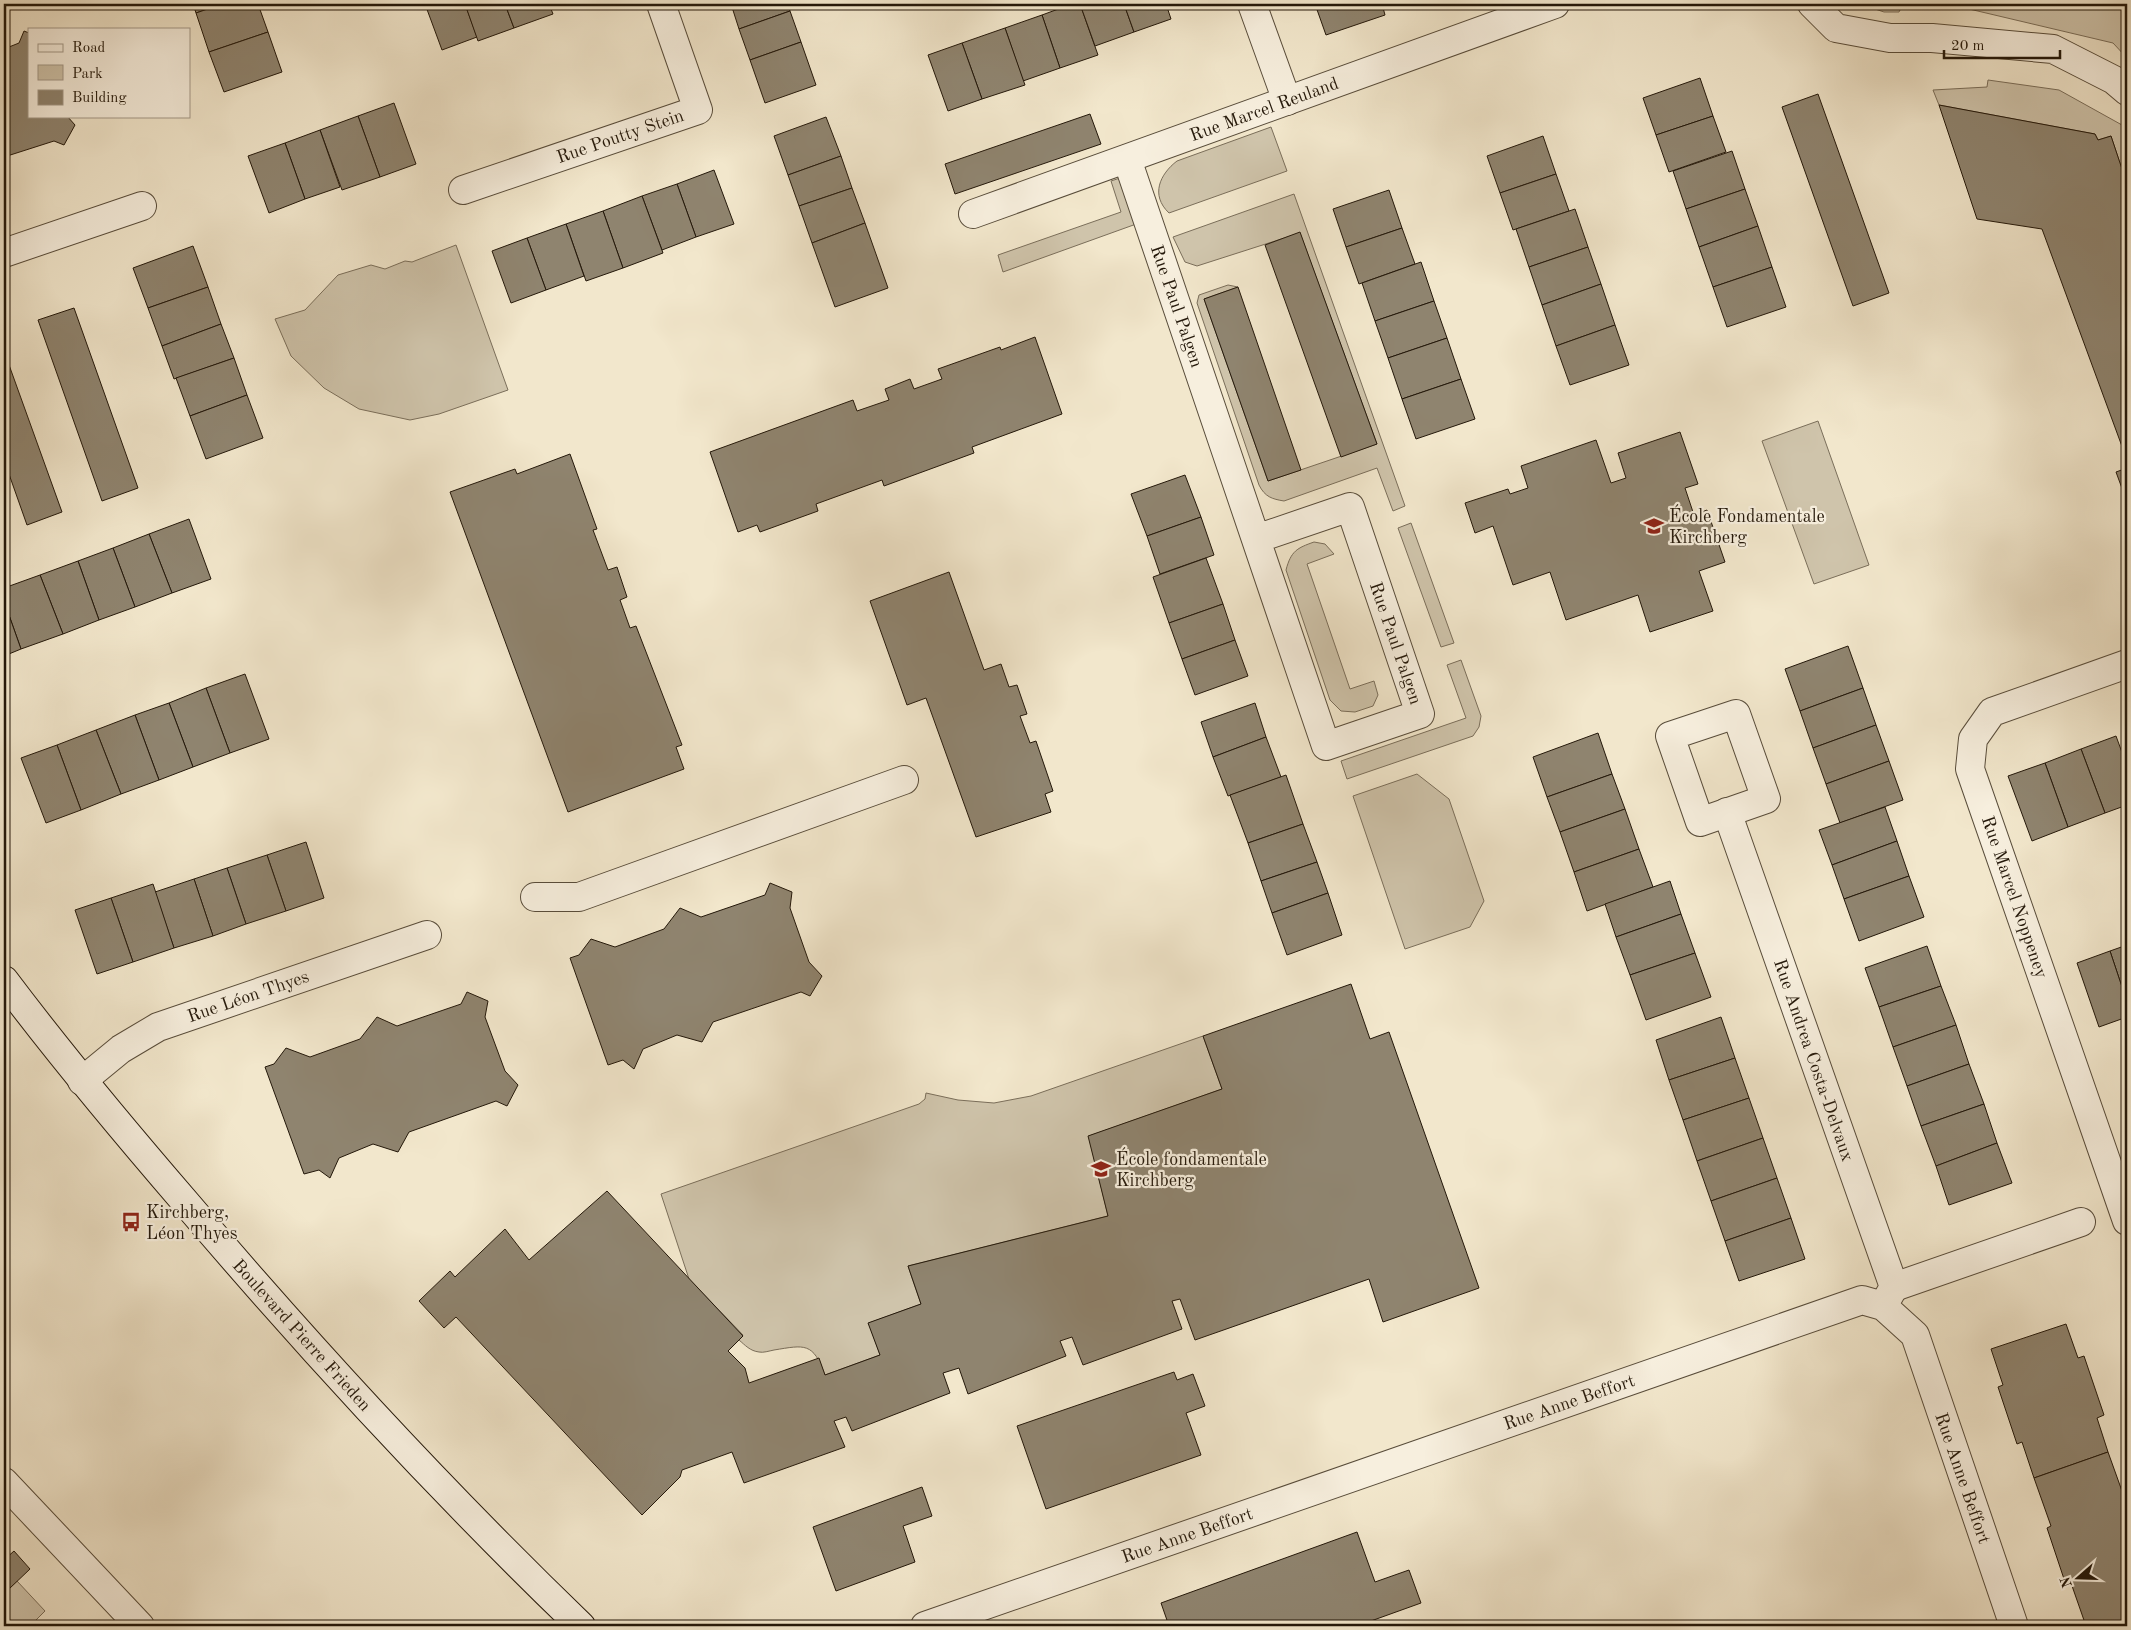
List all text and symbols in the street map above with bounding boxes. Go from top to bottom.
legend [28,28,190,118]
scale bar [1944,28,2060,60]
text: 20 m [1951,39,1985,54]
text: Road [72,41,106,56]
text: Park [72,67,103,82]
street label: Rue Marcel Reuland [1188,75,1341,145]
text: Building [72,91,127,106]
street label: Rue Poutty Stein [554,107,686,167]
street label: Rue Paul Palgen [1147,243,1206,370]
place label: École Fondamentale Kirchberg [1669,504,1825,547]
school or university icon: École Fondamentale Kirchberg [1643,515,1665,537]
street label: Rue Paul Palgen [1366,580,1425,707]
street label: Rue Marcel Noppeney [1978,814,2050,981]
street label: Rue Andrea Costa-Delvaux [1770,957,1856,1164]
street label: Rue Léon Thyes [185,968,312,1026]
place label: École fondamentale Kirchberg [1116,1147,1267,1190]
school or university icon: École fondamentale Kirchberg [1090,1158,1112,1180]
place label: Kirchberg, Léon Thyes [146,1204,238,1243]
bus stop icon: Kirchberg, Léon Thyes [120,1211,142,1233]
street label: Boulevard Pierre Frieden [229,1256,374,1415]
street label: Rue Anne Beffort [1501,1372,1637,1434]
street label: Rue Anne Beffort [1931,1410,1993,1546]
street label: Rue Anne Beffort [1119,1505,1255,1567]
north arrow [2054,1552,2104,1602]
text: N [2058,1574,2075,1590]

